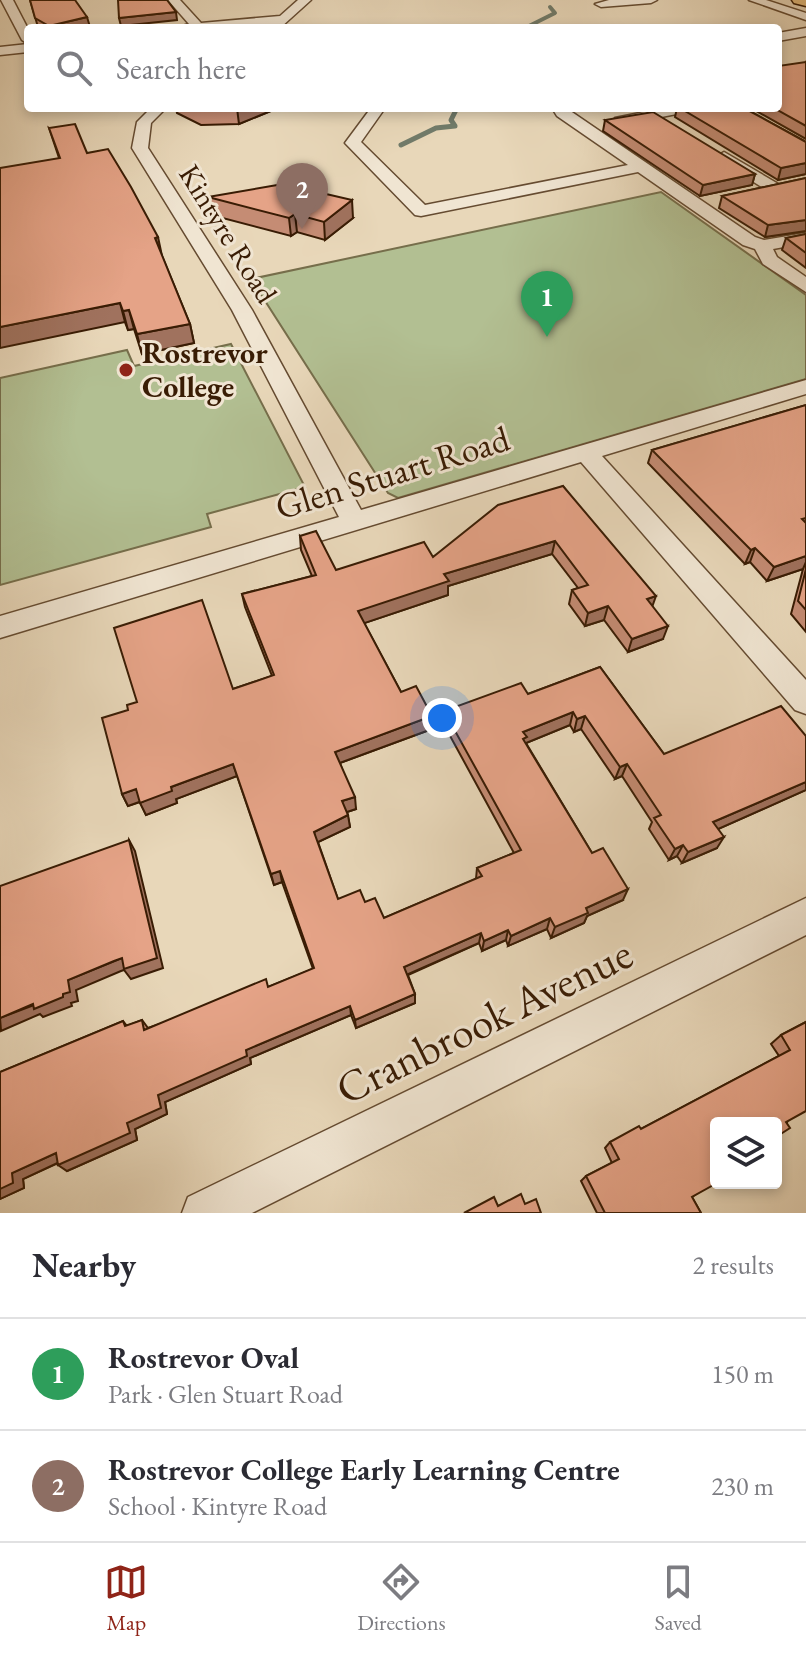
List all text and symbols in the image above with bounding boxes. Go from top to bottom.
search box [24,24,782,112]
icon: search [52,46,96,90]
text: Search here [116,49,246,88]
street label: Kintyre Road [170,157,287,311]
pin: 2 [276,163,328,229]
pin: 1 [521,271,573,337]
place label: Rostrevor College [142,333,268,406]
marker: Rostrevor College [117,361,135,379]
street label: Glen Stuart Road [269,414,516,530]
your location [422,698,462,738]
street label: Cranbrook Avenue [326,924,641,1117]
map controls [710,1117,782,1189]
button: layers [710,1117,782,1189]
text: Nearby [32,1243,136,1287]
text: 2 results [693,1248,774,1282]
text: Rostrevor Oval [108,1338,299,1377]
text: 1 [51,1357,65,1391]
text: 150 m [711,1357,774,1391]
text: Park · Glen Stuart Road [108,1377,343,1411]
text: Rostrevor College Early Learning Centre [108,1450,620,1489]
text: 2 [51,1469,65,1503]
text: 230 m [711,1469,774,1503]
text: School · Kintyre Road [108,1489,327,1523]
tab: Map [104,1560,148,1637]
tab: Directions [357,1560,446,1637]
tab: Saved [654,1560,702,1637]

